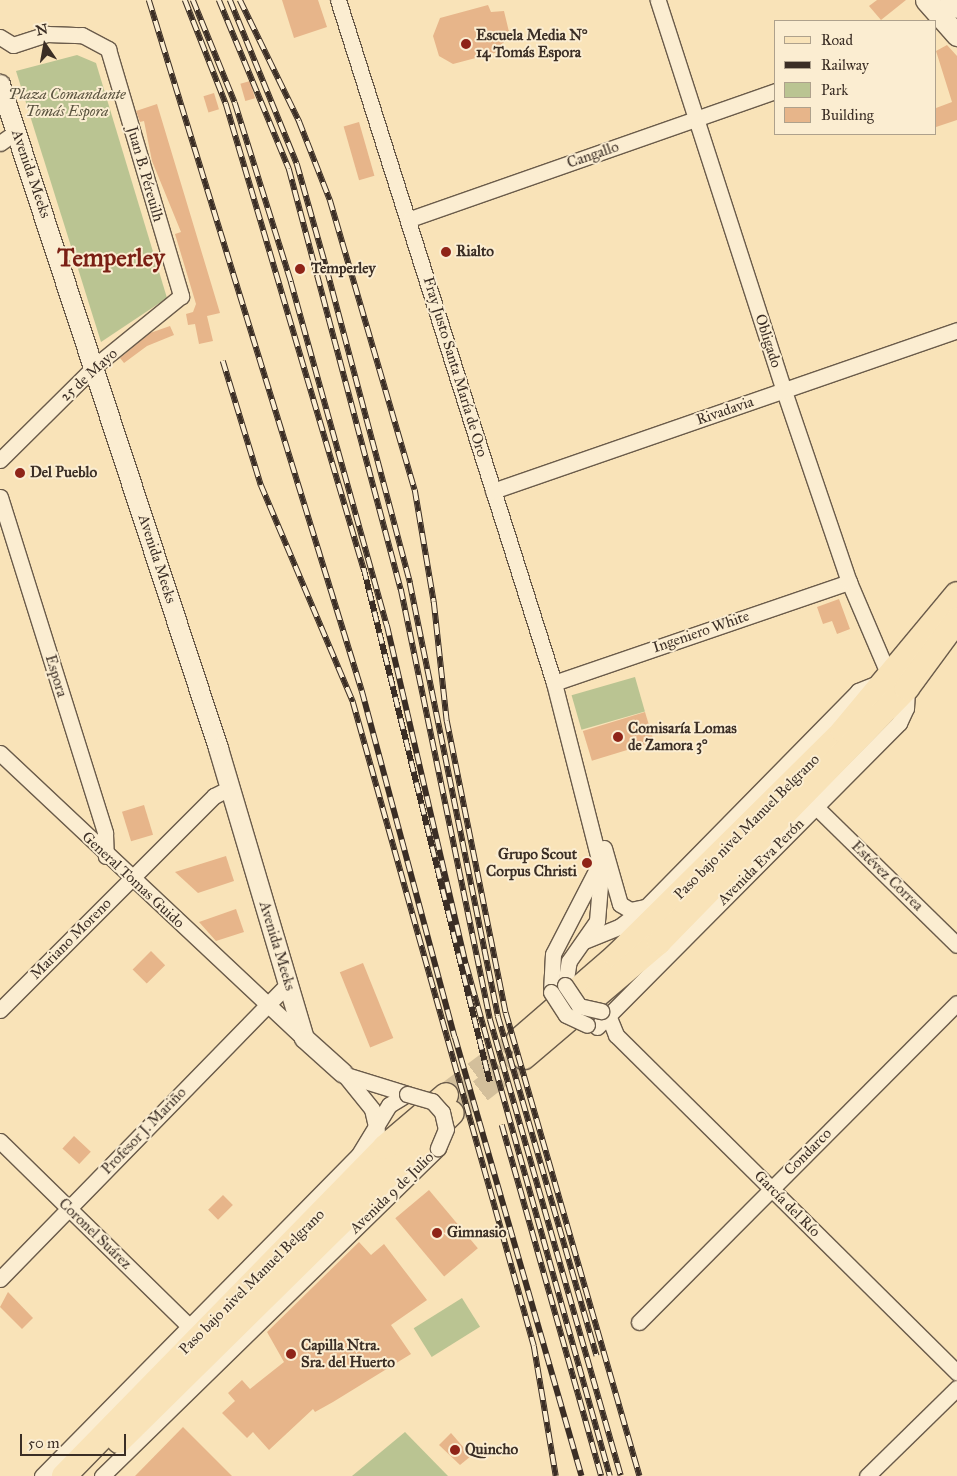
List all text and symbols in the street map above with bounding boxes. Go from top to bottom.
north arrow [20,20,70,70]
text: N [34,20,49,39]
legend [774,20,937,135]
place label: Escuela Media N° 14 Tomás Espora [476,26,587,61]
text: Road [821,31,853,49]
marker: Escuela Media N° 14 Tomás Espora [460,38,472,50]
text: Railway [821,56,869,74]
text: Park [821,81,848,99]
park label: Plaza Comandante Tomás Espora [8,85,126,120]
text: Building [821,106,874,124]
street label: Juan B. Péreuilh [123,124,167,224]
street label: Avenida Meeks [7,127,55,221]
street label: Cangallo [565,138,621,172]
district label: Temperley [57,243,165,273]
place label: Rialto [456,243,494,261]
marker: Rialto [440,246,452,258]
place label: Temperley [311,260,375,278]
marker: Temperley [293,262,307,276]
street label: Fray Justo Santa María de Oro [419,275,491,459]
street label: Obligado [751,312,785,370]
street label: 25 de Mayo [57,345,121,405]
street label: Rivadavia [694,393,756,429]
place label: Del Pueblo [30,464,97,482]
marker: Del Pueblo [14,467,26,479]
street label: Avenida Meeks [134,512,180,606]
street label: Ingeniero White [650,607,752,657]
street label: Espora [41,653,71,699]
place label: Comisaría Lomas de Zamora 3° [628,719,737,754]
marker: Comisaría Lomas de Zamora 3° [612,731,624,743]
street label: Paso bajo nivel Manuel Belgrano [671,751,823,903]
street label: Avenida Eva Perón [714,815,808,909]
street label: General Tomas Guido [78,828,188,932]
street label: Estévez Correa [847,837,927,915]
place label: Grupo Scout Corpus Christi [486,845,577,880]
marker: Grupo Scout Corpus Christi [581,857,593,869]
street label: Mariano Moreno [27,895,115,983]
street label: Avenida Meeks [255,899,299,993]
street label: Profesor J. Mariño [98,1084,190,1178]
street label: Condarco [781,1125,835,1179]
street label: Avenida 9 de Julio [346,1148,438,1238]
street label: García del Río [750,1167,824,1241]
street label: Coronel Suárez [55,1195,135,1273]
street label: Paso bajo nivel Manuel Belgrano [176,1206,328,1358]
place label: Gimnasio [447,1224,506,1242]
marker: Gimnasio [431,1227,443,1239]
place label: Capilla Ntra. Sra. del Huerto [301,1336,395,1371]
marker: Capilla Ntra. Sra. del Huerto [285,1348,297,1360]
scale bar [22,1424,129,1456]
text: 50 m [28,1434,60,1452]
place label: Quincho [465,1441,518,1459]
marker: Quincho [449,1444,461,1456]

